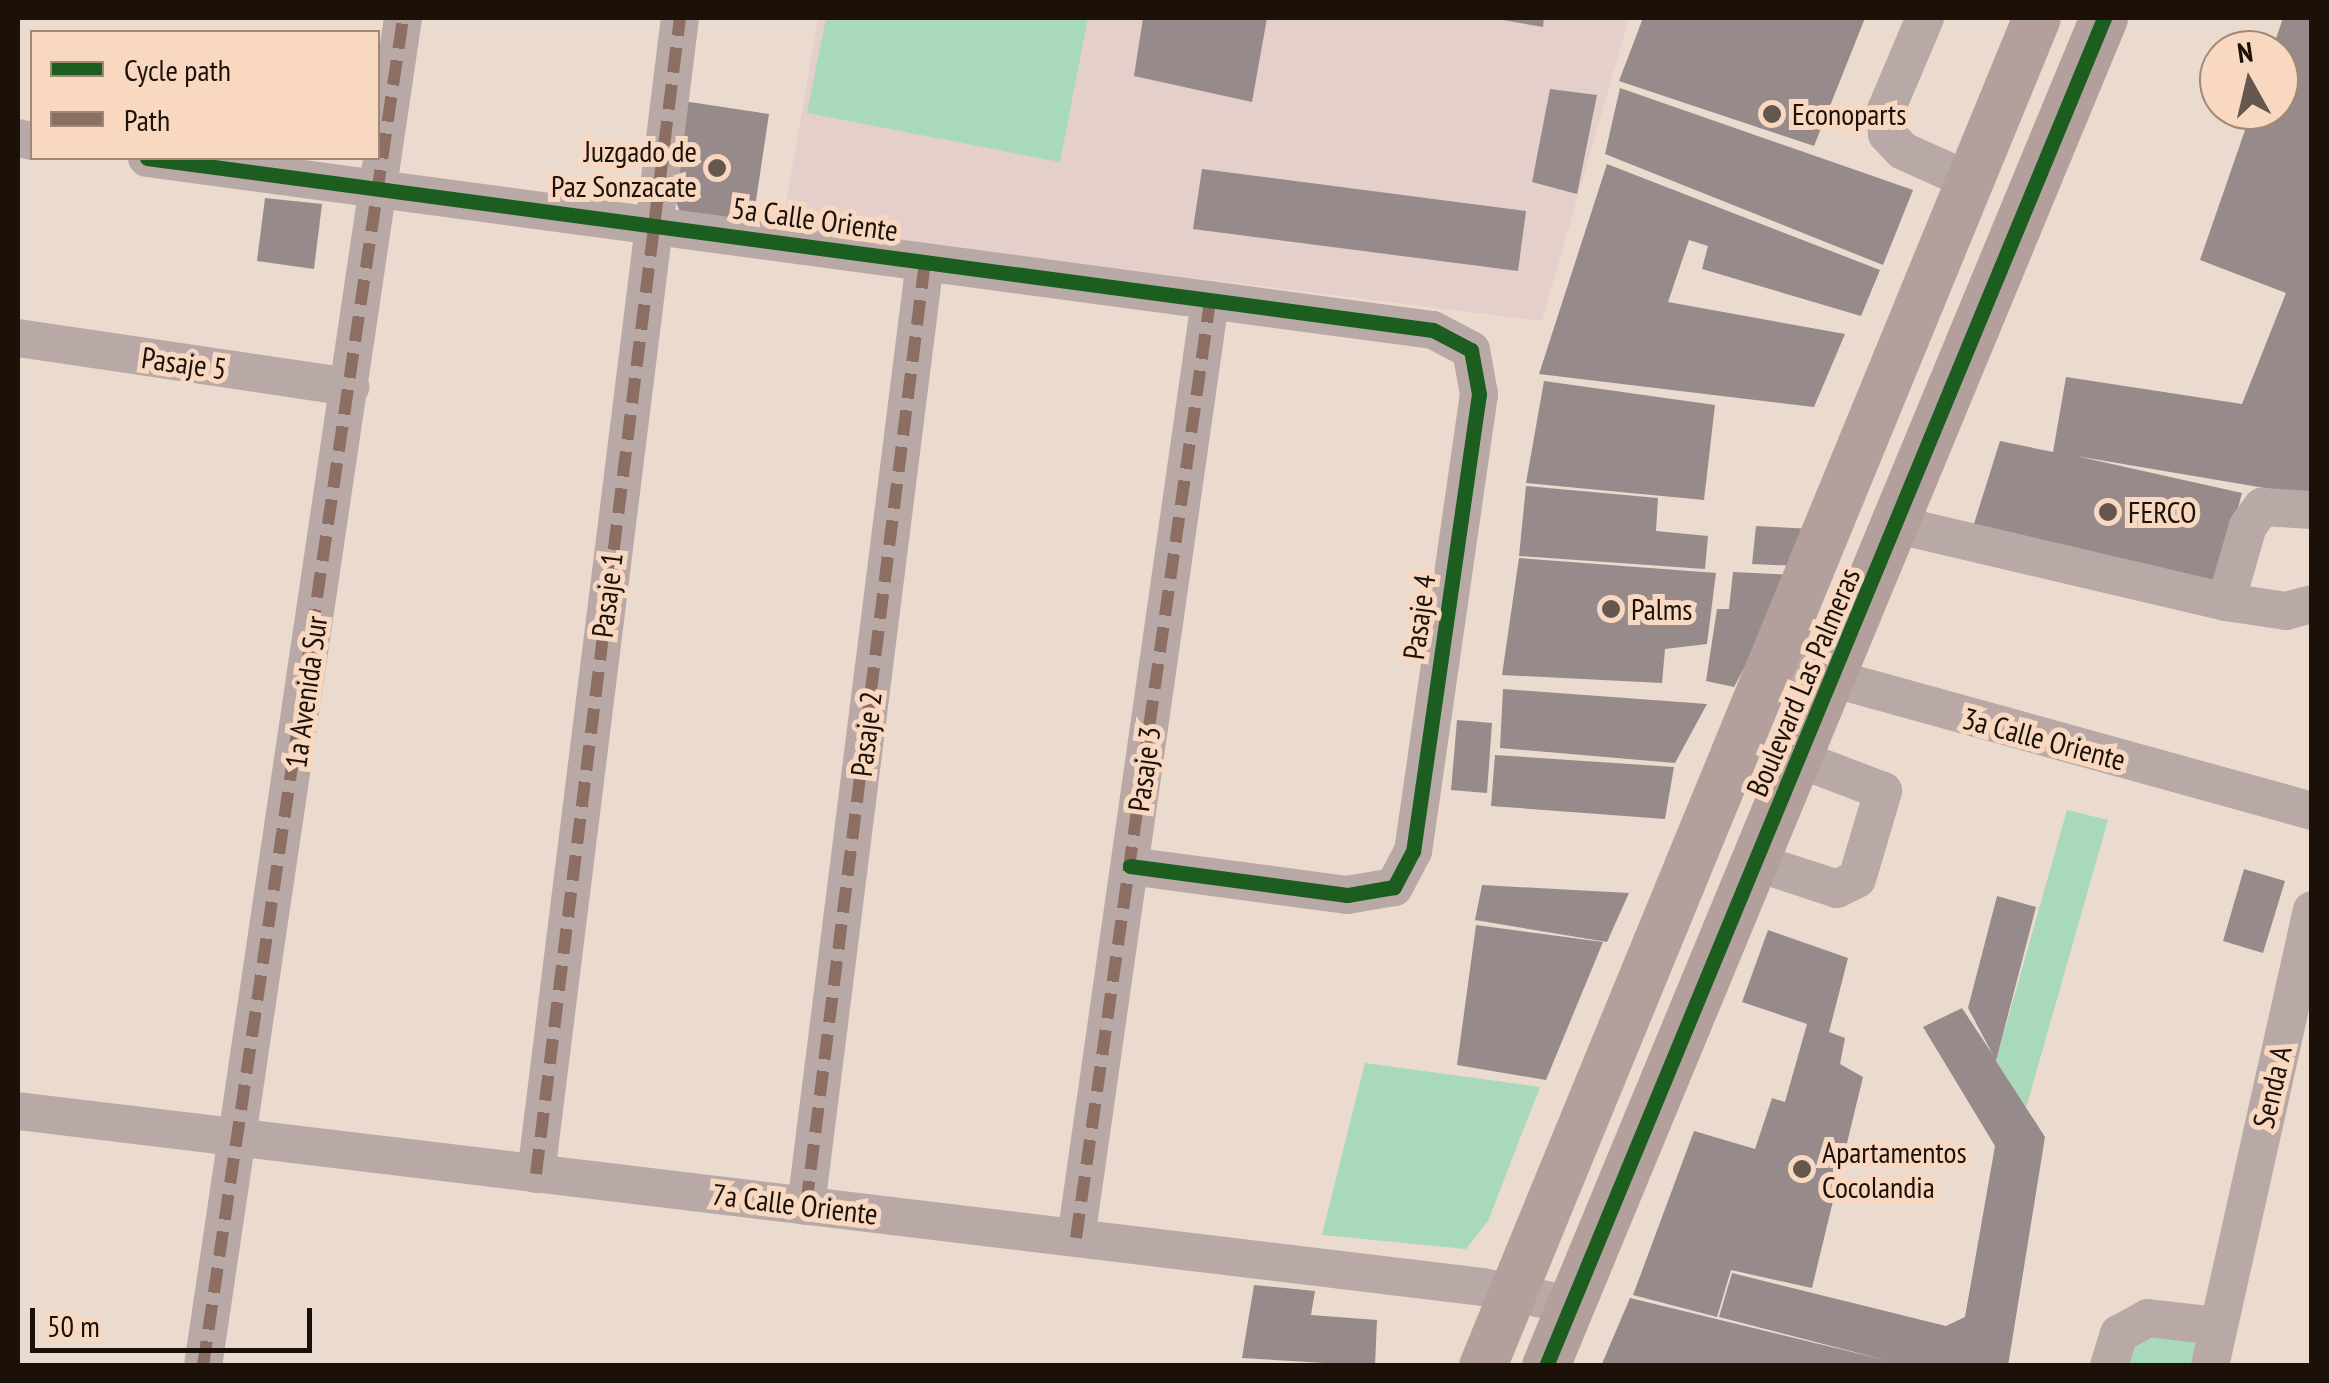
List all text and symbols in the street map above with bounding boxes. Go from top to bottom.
legend [30,30,380,160]
north arrow [2199,30,2299,130]
text: N [2235,32,2255,71]
text: Cycle path [124,50,231,89]
place label: Econoparts [1792,96,1907,132]
text: Path [124,100,170,139]
marker: Econoparts [1761,103,1783,125]
place label: Juzgado de Paz Sonzacate [550,133,697,204]
marker: Juzgado de Paz Sonzacate [706,157,728,179]
street label: 5a Calle Oriente [730,190,900,248]
street label: Pasaje 5 [139,339,229,387]
place label: FERCO [2128,494,2196,530]
marker: FERCO [2097,501,2119,523]
street label: Pasaje 1 [584,550,630,640]
street label: Boulevard Las Palmeras [1739,562,1867,802]
street label: Pasaje 4 [1395,572,1443,662]
place label: Palms [1631,591,1692,627]
marker: Palms [1600,598,1622,620]
street label: 1a Avenida Sur [277,613,335,771]
street label: Pasaje 2 [843,689,889,779]
street label: 3a Calle Oriente [1959,700,2129,778]
street label: Pasaje 3 [1120,724,1168,814]
street label: Senda A [2245,1042,2299,1132]
place label: Apartamentos Cocolandia [1822,1134,1967,1204]
marker: Apartamentos Cocolandia [1791,1158,1813,1180]
street label: 7a Calle Oriente [710,1176,880,1232]
scale bar [35,1288,318,1350]
text: 50 m [47,1306,100,1345]

